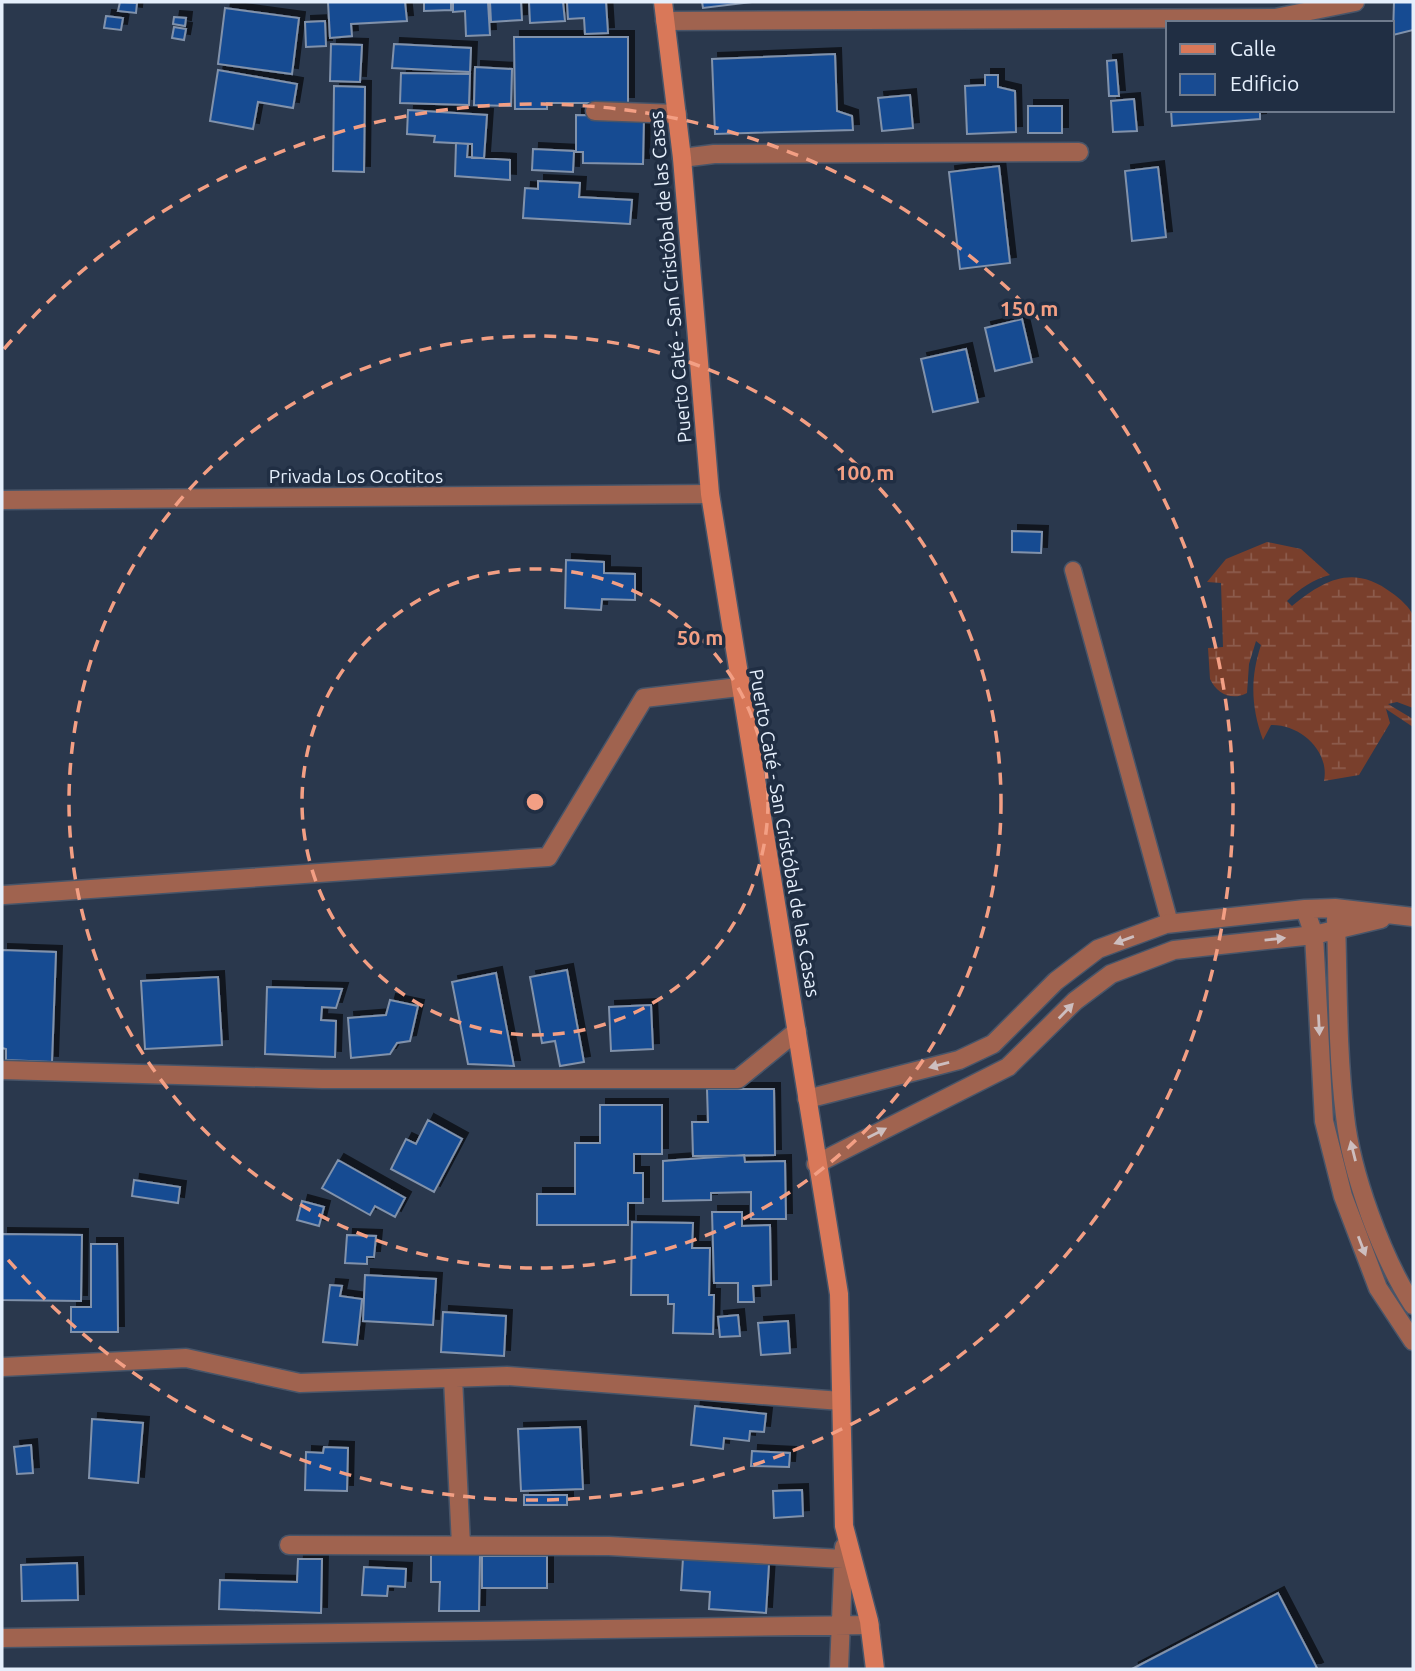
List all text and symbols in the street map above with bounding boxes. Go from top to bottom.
legend [1166,21,1394,112]
text: Calle [1230,36,1276,60]
text: Edificio [1230,71,1299,95]
street label: Puerto Caté - San Cristóbal de las Casas [645,110,695,444]
text: 150 m [1000,296,1058,320]
text: 100 m [836,460,894,484]
street label: Privada Los Ocotitos [269,465,443,487]
text: 50 m [677,625,723,649]
street label: Puerto Caté - San Cristóbal de las Casas [745,667,825,999]
centre of rings [523,790,547,814]
one-way arrow [1264,933,1286,944]
one-way arrow [1113,934,1134,945]
one-way arrow [1057,1003,1073,1020]
one-way arrow [1314,1014,1325,1036]
one-way arrow [928,1060,950,1071]
one-way arrow [867,1127,887,1139]
one-way arrow [1347,1140,1358,1162]
one-way arrow [1356,1236,1367,1257]

